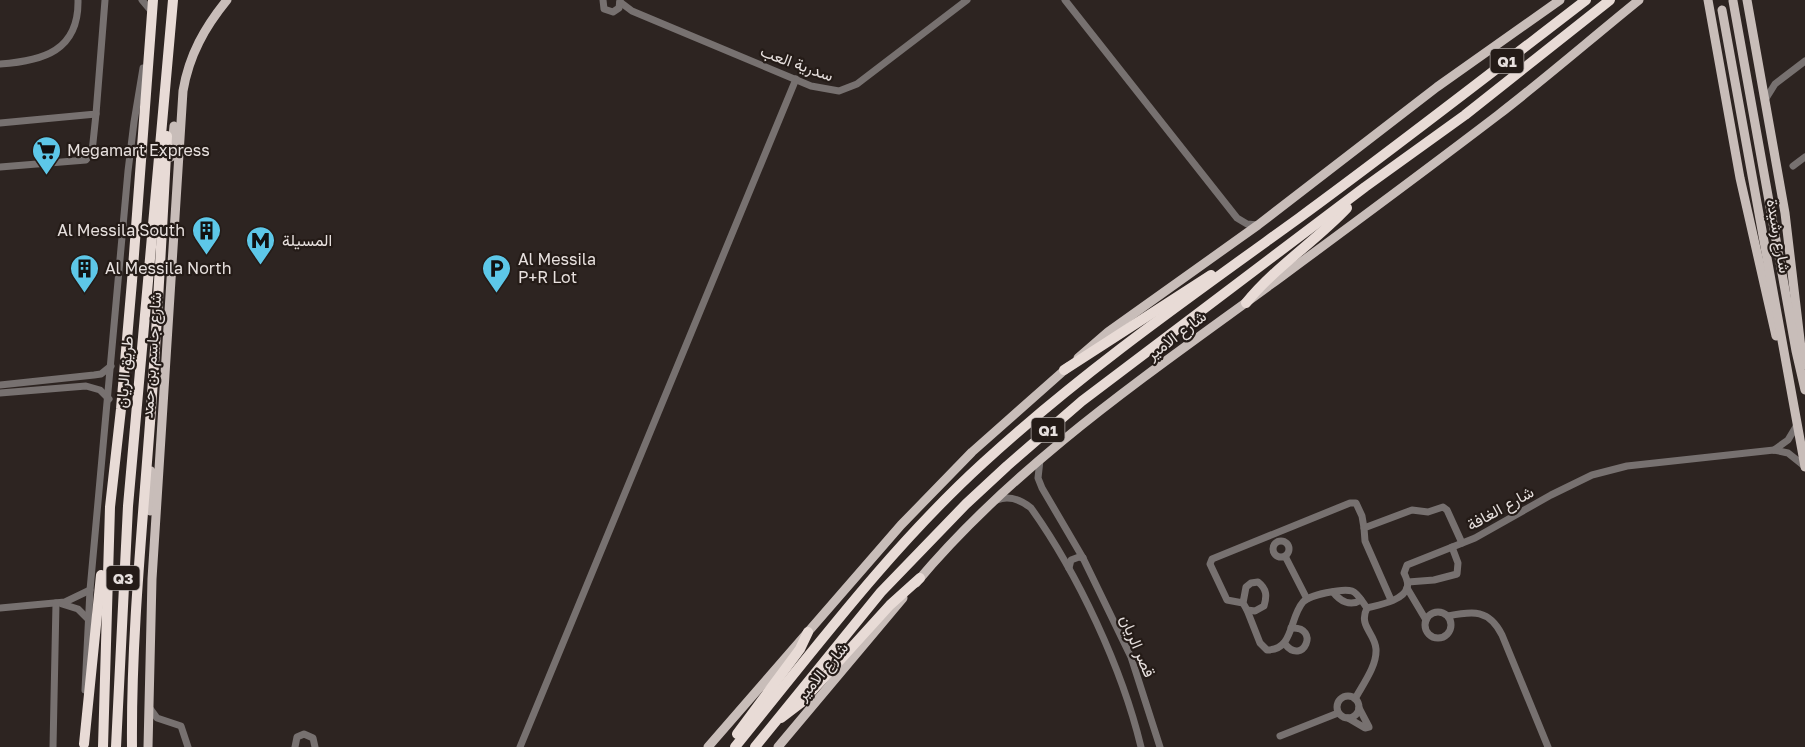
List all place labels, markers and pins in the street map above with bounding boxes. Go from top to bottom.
supermarket icon: Megamart Express [30,134,62,176]
place label: Megamart Express [67,140,210,160]
building icon: Al Messila South [190,214,222,256]
place label: Al Messila South [57,220,185,240]
metro station icon: المسيلة [245,224,277,266]
place label: المسيلة [282,230,332,250]
place label: Al Messila P+R Lot [518,249,596,287]
building icon: Al Messila North [68,252,100,294]
parking icon: Al Messila P+R Lot [481,252,513,294]
place label: Al Messila North [105,258,232,278]

